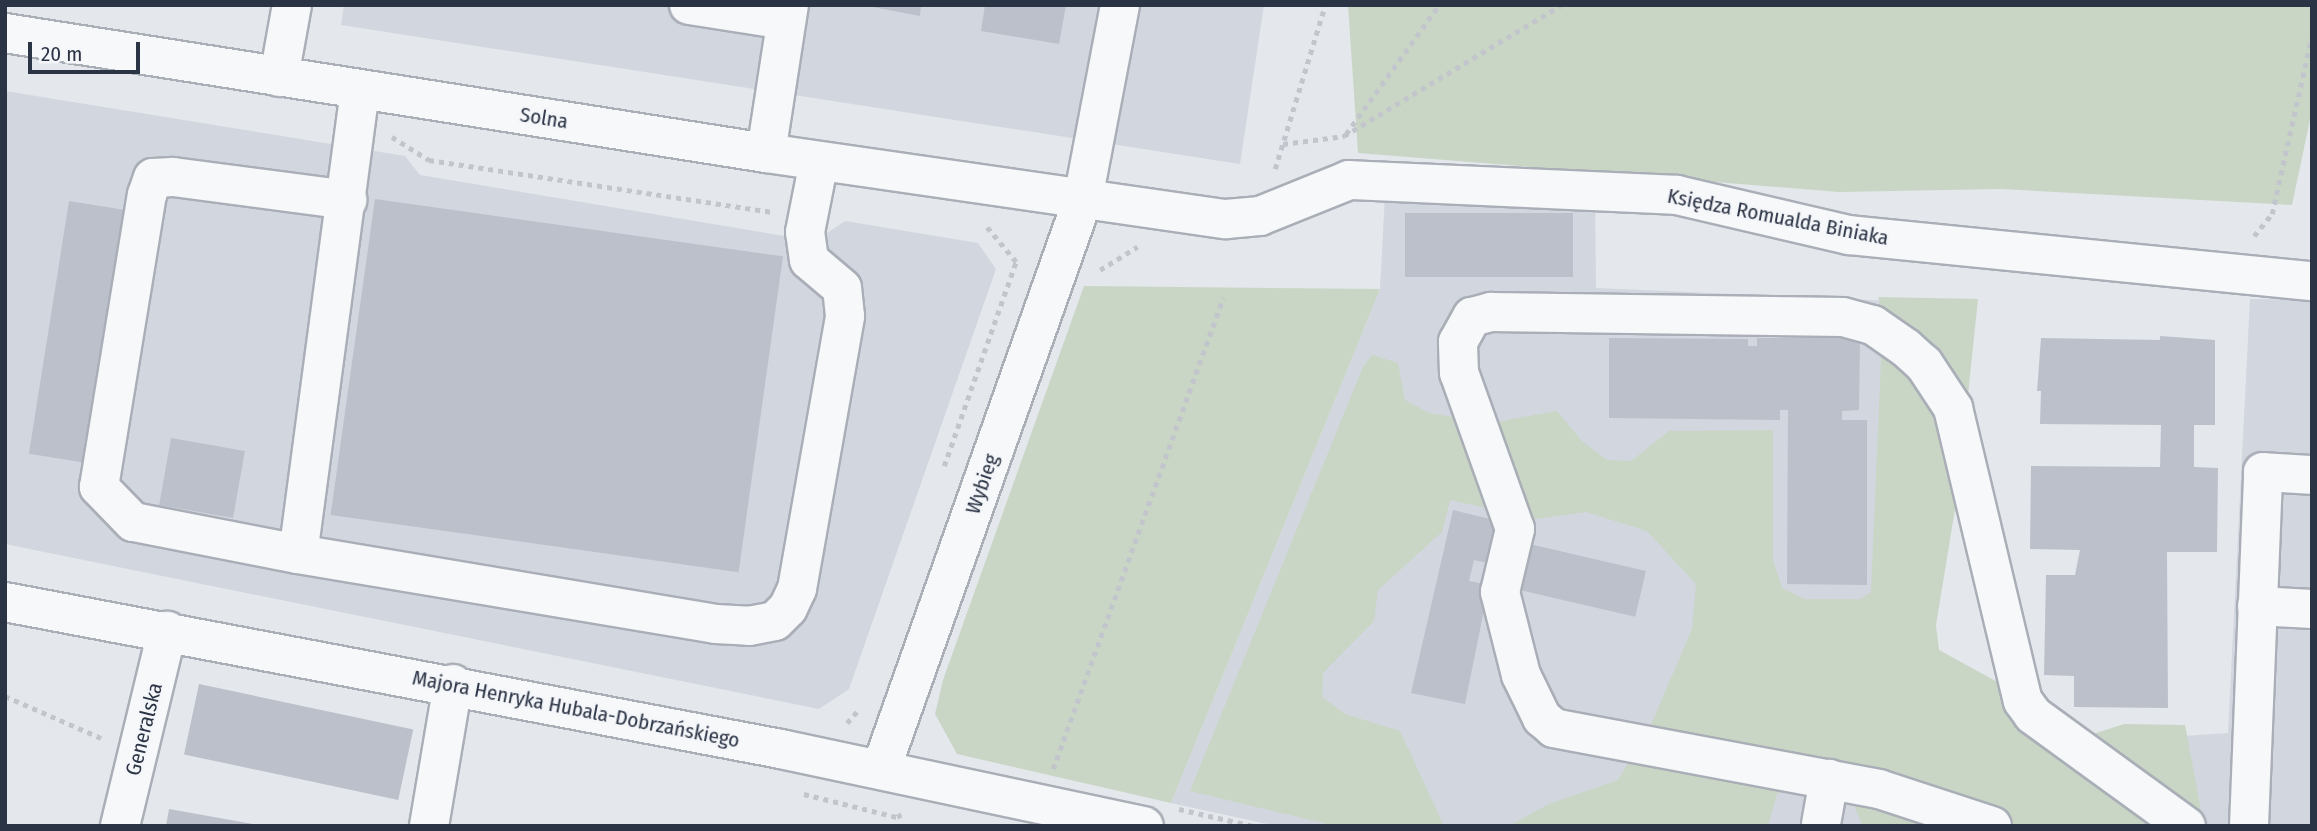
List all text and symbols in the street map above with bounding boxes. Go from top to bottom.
scale bar [32,28,144,72]
text: 20 m [41,41,82,67]
street label: Solna [518,102,570,134]
street label: Księdza Romualda Biniaka [1665,183,1891,251]
street label: Wybieg [960,451,1004,517]
street label: Majora Henryka Hubala-Dobrzańskiego [410,665,742,753]
street label: Generalska [120,680,168,778]

